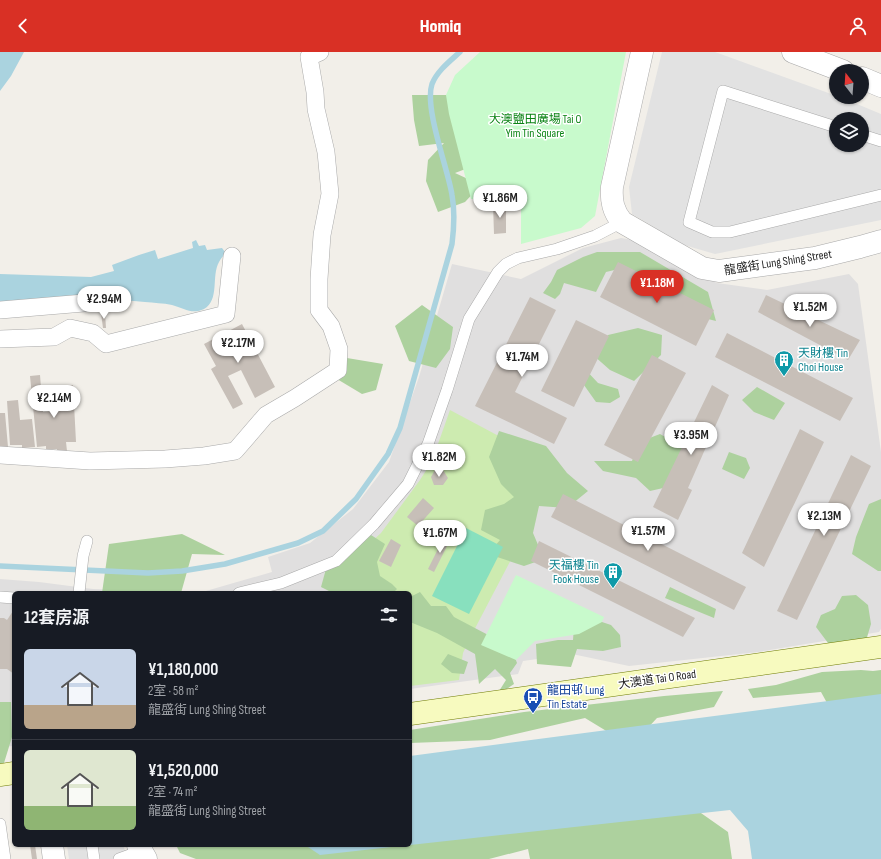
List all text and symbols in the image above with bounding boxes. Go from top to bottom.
icon: back [12,15,34,37]
icon: person [847,15,869,37]
text: Homiq [420,16,461,37]
north arrow [829,64,869,104]
map controls [829,64,869,152]
park label: 大澳鹽田廣場 Tai O Yim Tin Square [489,112,581,141]
button: layers [829,112,869,152]
pin: ¥1.86M [467,185,533,219]
text: ¥1.86M [482,190,518,206]
street label: 龍盛街 Lung Shing Street [723,247,833,278]
pin: ¥1.18M [624,270,690,304]
text: ¥1.18M [640,275,674,291]
pin: ¥2.94M [71,286,137,320]
text: ¥2.94M [86,291,122,307]
pin: ¥1.52M [777,294,843,328]
text: ¥1.52M [793,299,827,315]
pin: ¥2.17M [205,330,271,364]
text: ¥2.17M [221,335,255,351]
pin: ¥1.74M [489,344,555,378]
place label: 天財樓 Tin Choi House [798,346,848,375]
text: ¥1.74M [505,349,539,365]
building icon: 天財樓 Tin Choi House [773,349,795,377]
pin: ¥2.14M [21,385,87,419]
text: ¥2.14M [37,390,71,406]
pin: ¥3.95M [658,422,724,456]
text: ¥3.95M [673,427,709,443]
pin: ¥1.82M [406,444,472,478]
text: ¥1.82M [421,449,457,465]
pin: ¥2.13M [791,503,857,537]
text: ¥2.13M [807,508,841,524]
pin: ¥1.57M [615,518,681,552]
pin: ¥1.67M [407,520,473,554]
text: ¥1.57M [631,523,665,539]
text: ¥1.67M [423,525,457,541]
place label: 天福樓 Tin Fook House [549,558,599,587]
building icon: 天福樓 Tin Fook House [602,561,624,589]
icon: filters [378,604,400,626]
text: 12套房源 [24,608,89,628]
text: ¥1,180,000 [148,660,218,680]
icon: home [56,665,104,713]
street label: 大澳道 Tai O Road [617,667,697,692]
text: 2室 · 58 m² [148,683,198,699]
place label: 龍田邨 Lung Tin Estate [547,683,605,712]
bus stop icon: 龍田邨 Lung Tin Estate [522,686,544,714]
text: 龍盛街 Lung Shing Street [148,702,266,718]
text: ¥1,520,000 [148,761,219,781]
icon: home [56,766,104,814]
text: 2室 · 74 m² [148,784,198,800]
text: 龍盛街 Lung Shing Street [148,803,266,819]

